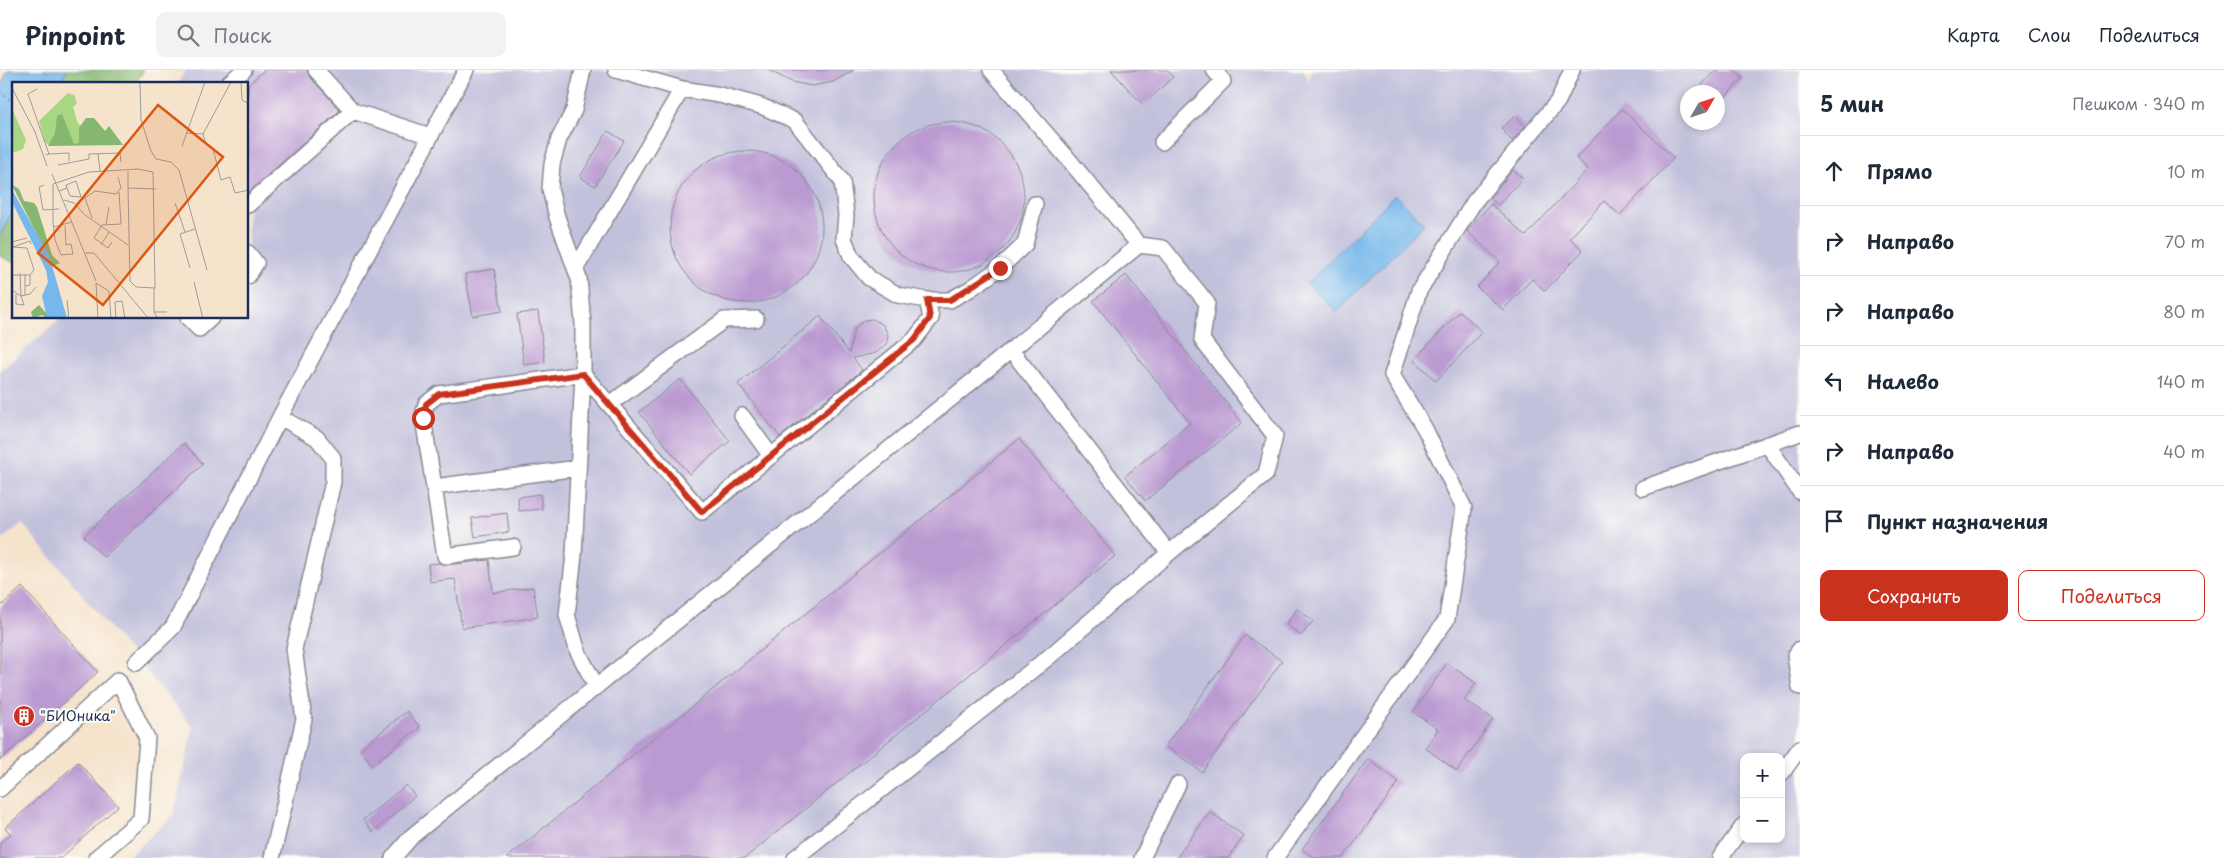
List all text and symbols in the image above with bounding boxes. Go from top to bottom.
search box [156,12,506,57]
text: Pinpoint [25,17,126,53]
icon: search [174,21,202,49]
text: Поиск [214,21,271,49]
text: Карта [1947,21,2000,48]
text: Слои [2028,21,2071,48]
text: Поделиться [2099,21,2200,48]
inset map [12,82,249,319]
north arrow [1680,85,1725,130]
text: 5 мин [1820,87,1884,119]
text: Пешком · 340 m [2072,91,2205,115]
icon: ahead [1820,157,1848,185]
text: Прямо [1867,157,1932,185]
text: 10 m [2168,159,2205,183]
icon: right [1820,227,1848,255]
text: Направо [1867,227,1954,255]
text: 70 m [2165,229,2205,253]
route end [989,257,1012,280]
icon: right [1820,297,1848,325]
text: Направо [1867,297,1954,325]
text: 80 m [2163,299,2205,323]
icon: left [1820,367,1848,395]
text: Налево [1867,367,1939,395]
text: 140 m [2157,369,2205,393]
route start [412,407,435,430]
icon: right [1820,437,1848,465]
text: Направо [1867,437,1954,465]
text: 40 m [2163,439,2205,463]
icon: arrive [1820,507,1848,535]
text: Пункт назначения [1867,507,2048,535]
button: Сохранить [1820,570,2008,621]
button: Поделиться [2018,570,2205,621]
building icon: "БИОника" [12,704,36,728]
place label: "БИОника" [40,705,116,726]
map controls [1740,753,1785,843]
button: + [1740,753,1785,798]
button: − [1740,798,1785,843]

